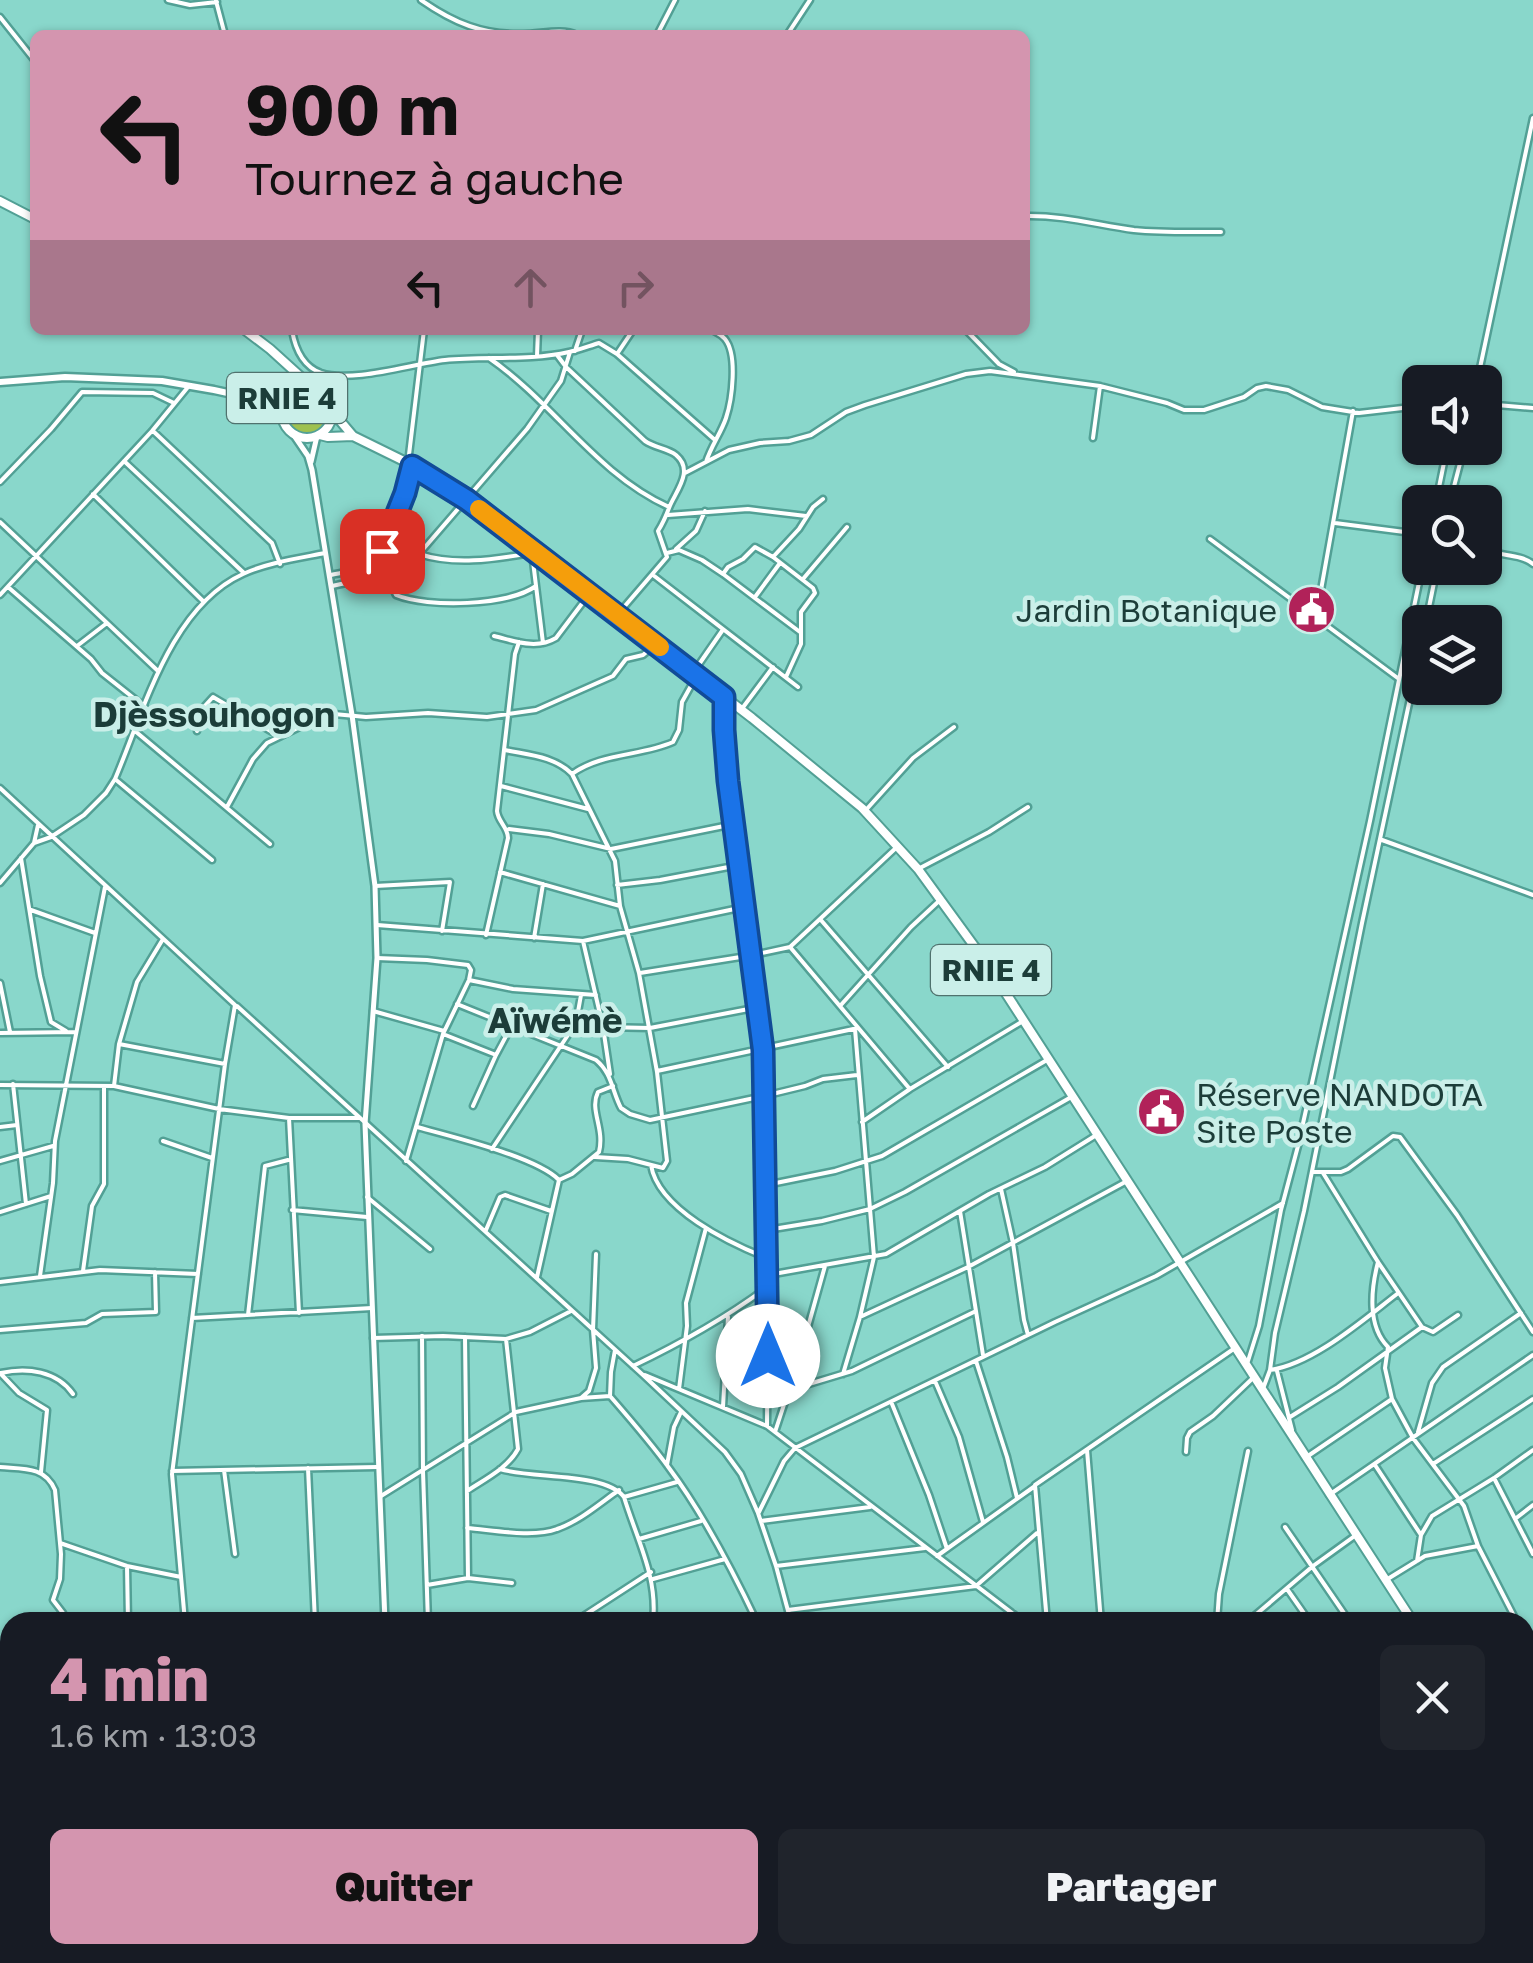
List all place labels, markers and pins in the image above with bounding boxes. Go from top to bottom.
pin [340,509,425,594]
public building icon: Jardin Botanique [1286,584,1338,636]
place label: Jardin Botanique [1016,591,1277,629]
place label: Réserve NANDOTA Site Poste [1196,1075,1483,1150]
public building icon: Réserve NANDOTA Site Poste [1135,1086,1187,1138]

